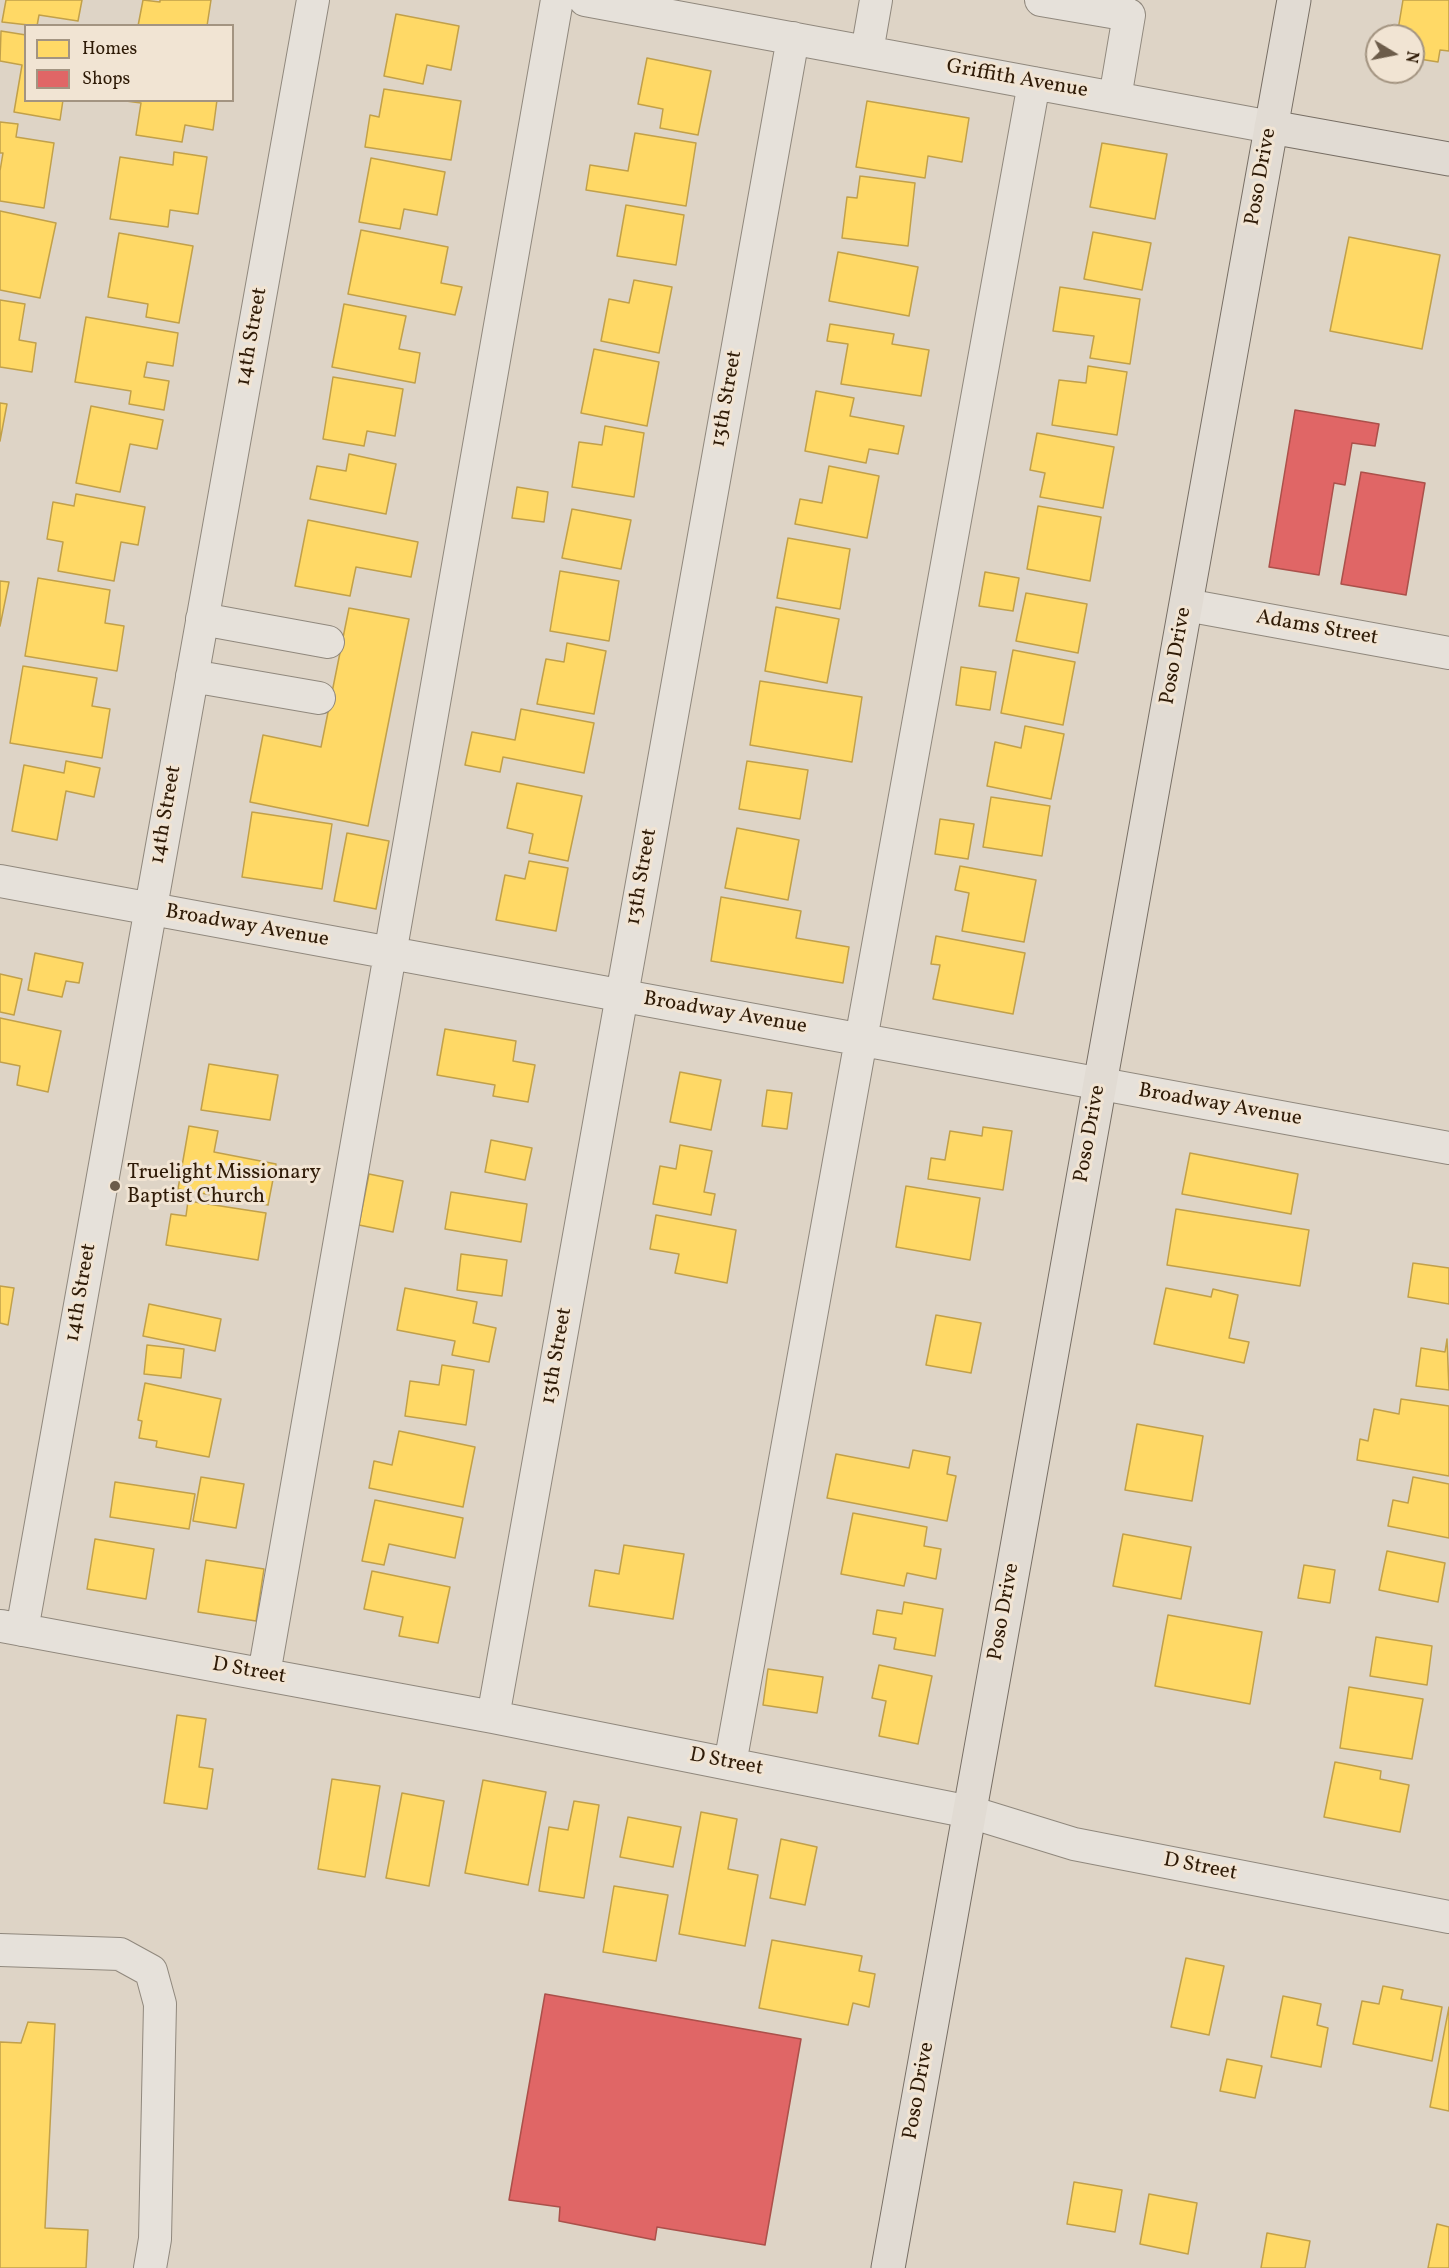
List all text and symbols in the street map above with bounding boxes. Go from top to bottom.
legend [24,24,234,102]
north arrow [1365,24,1425,84]
text: Homes [82,37,137,62]
text: N [1399,49,1423,64]
street label: Griffith Avenue [944,55,1090,105]
text: Shops [82,67,130,92]
street label: Poso Drive [1241,126,1283,228]
street label: 14th Street [232,286,274,388]
street label: 13th Street [707,349,749,449]
street label: Poso Drive [1156,605,1198,707]
street label: Adams Street [1254,606,1380,652]
street label: 14th Street [146,764,188,866]
street label: 13th Street [622,827,664,927]
street label: Broadway Avenue [163,900,331,954]
street label: Broadway Avenue [641,987,809,1041]
street label: Broadway Avenue [1136,1079,1304,1133]
street label: Poso Drive [1070,1083,1112,1185]
place label: Truelight Missionary Baptist Church [127,1161,321,1211]
marker: Truelight Missionary Baptist Church [108,1179,122,1193]
street label: 14th Street [61,1242,103,1344]
street label: 13th Street [537,1306,579,1406]
street label: Poso Drive [984,1561,1026,1663]
street label: D Street [210,1653,288,1691]
street label: D Street [687,1744,765,1782]
street label: D Street [1161,1849,1239,1887]
street label: Poso Drive [899,2040,941,2142]

